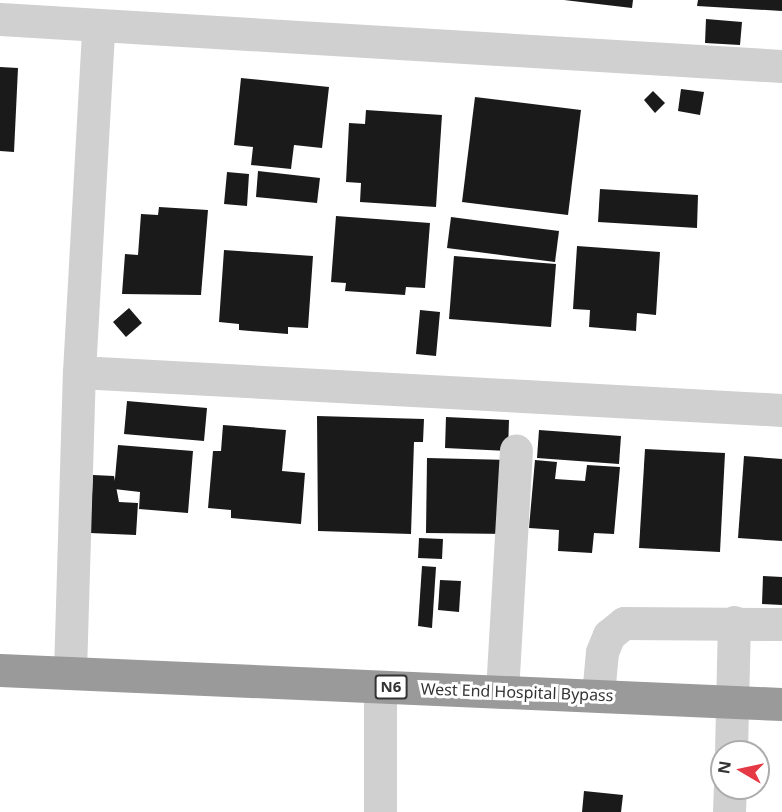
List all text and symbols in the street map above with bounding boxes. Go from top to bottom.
road number: N6 [374,675,408,699]
street label: West End Hospital Bypass [420,679,614,705]
north arrow [710,740,770,800]
text: N [712,759,736,776]

